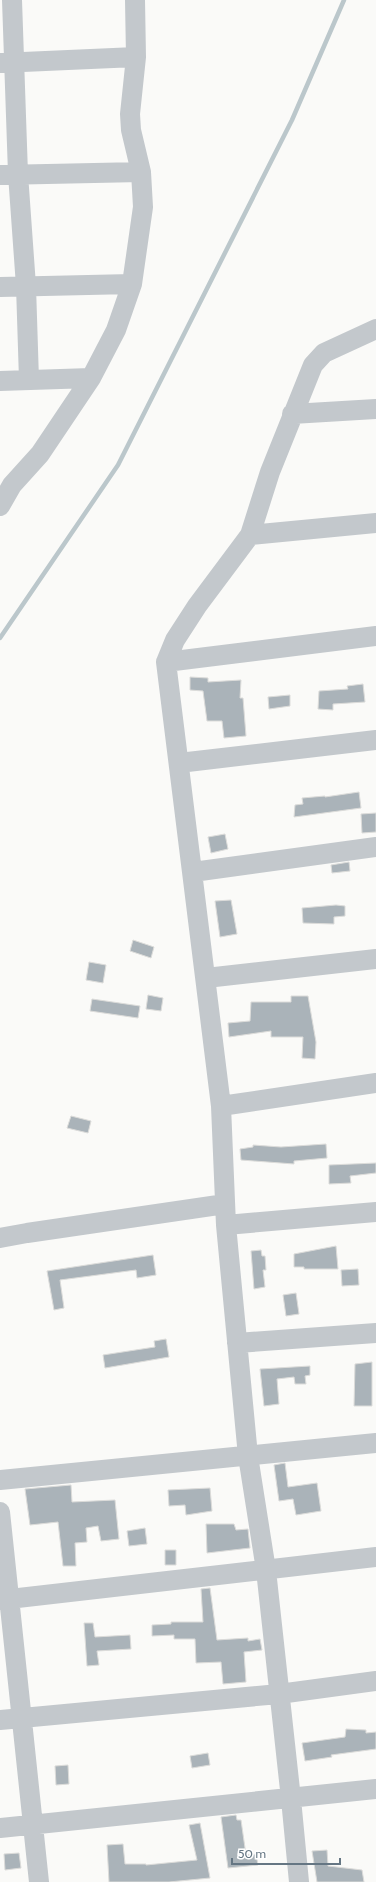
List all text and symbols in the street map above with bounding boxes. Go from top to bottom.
scale bar [232,1840,340,1866]
text: 50 m [238,1846,266,1861]

